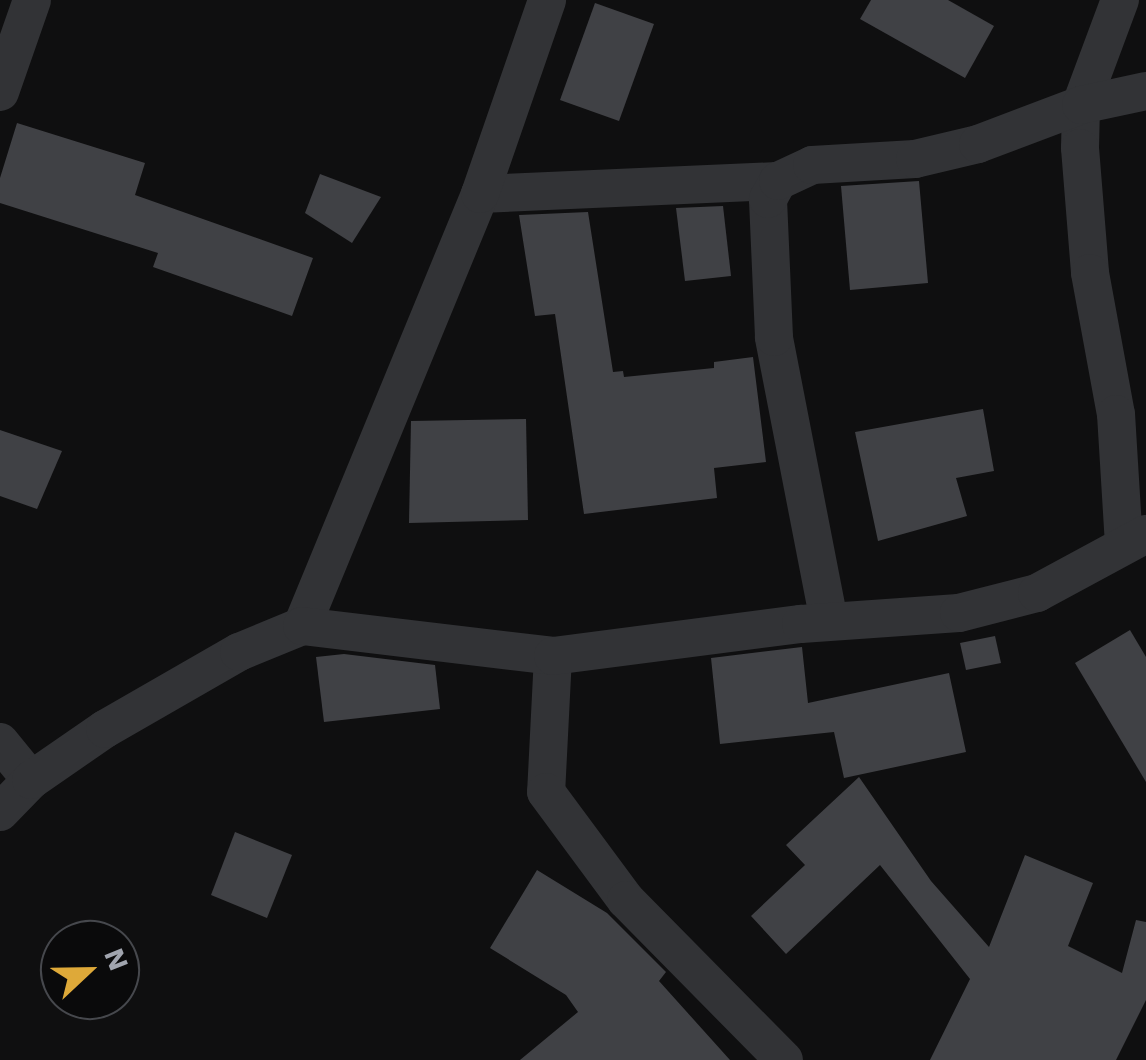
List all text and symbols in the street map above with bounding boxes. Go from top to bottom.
north arrow [40,920,140,1020]
text: N [97,944,136,975]

